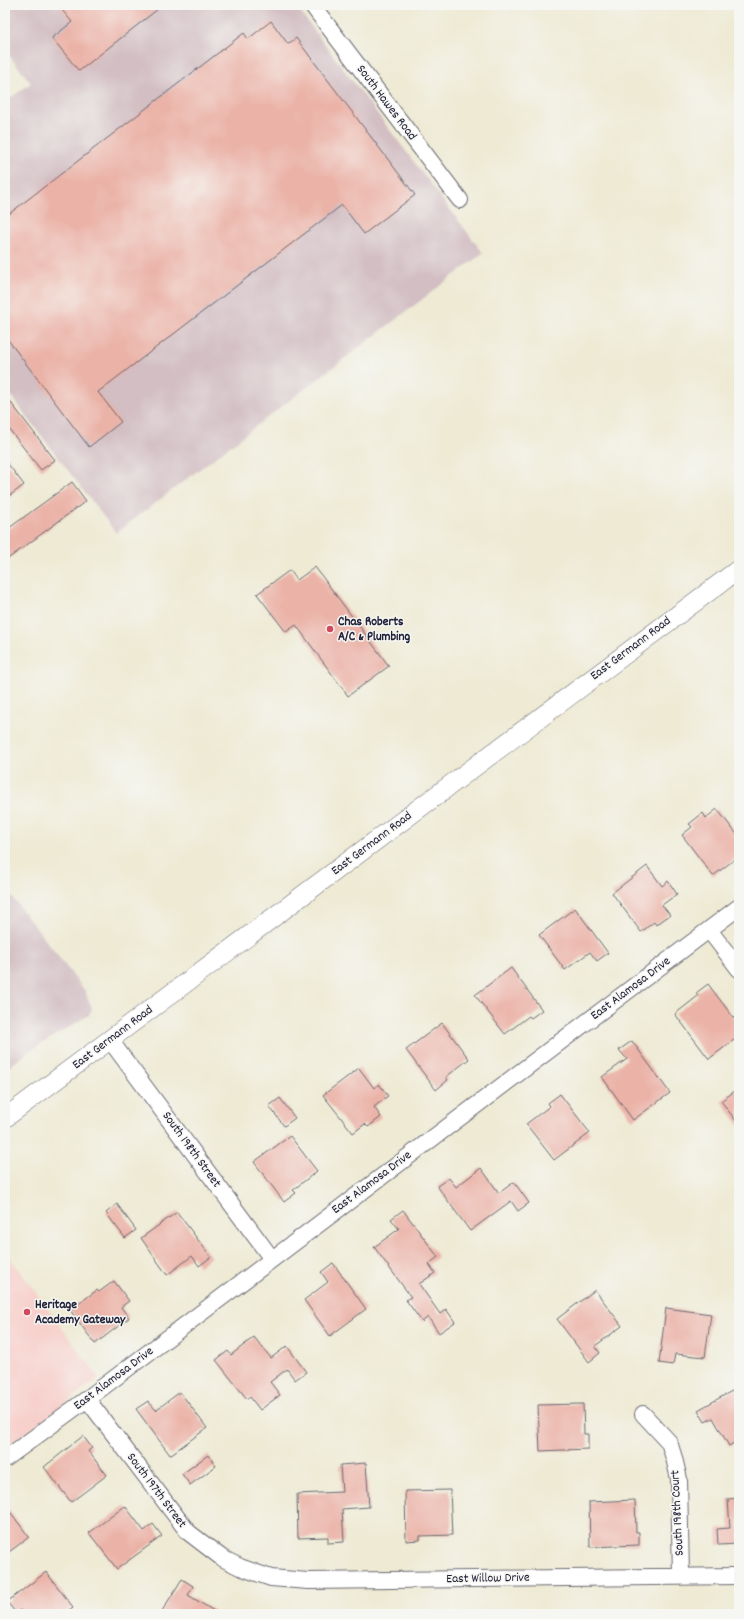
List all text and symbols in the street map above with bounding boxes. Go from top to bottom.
street label: South Hawes Road [351,61,421,145]
street label: East Germann Road [587,612,675,686]
place label: Chas Roberts A/C & Plumbing [338,613,410,647]
marker: Chas Roberts A/C & Plumbing [325,624,335,634]
street label: East Germann Road [328,807,416,881]
street label: East Alamosa Drive [587,952,675,1025]
street label: East Germann Road [69,1001,157,1075]
street label: South 198th Street [157,1108,225,1192]
street label: East Alamosa Drive [328,1146,416,1219]
place label: Heritage Academy Gateway [35,1296,126,1330]
marker: Heritage Academy Gateway [22,1307,32,1317]
street label: East Alamosa Drive [70,1342,158,1415]
street label: South 197th Street [121,1449,191,1533]
street label: South 198th Court [666,1469,690,1556]
street label: East Willow Drive [446,1569,530,1589]

